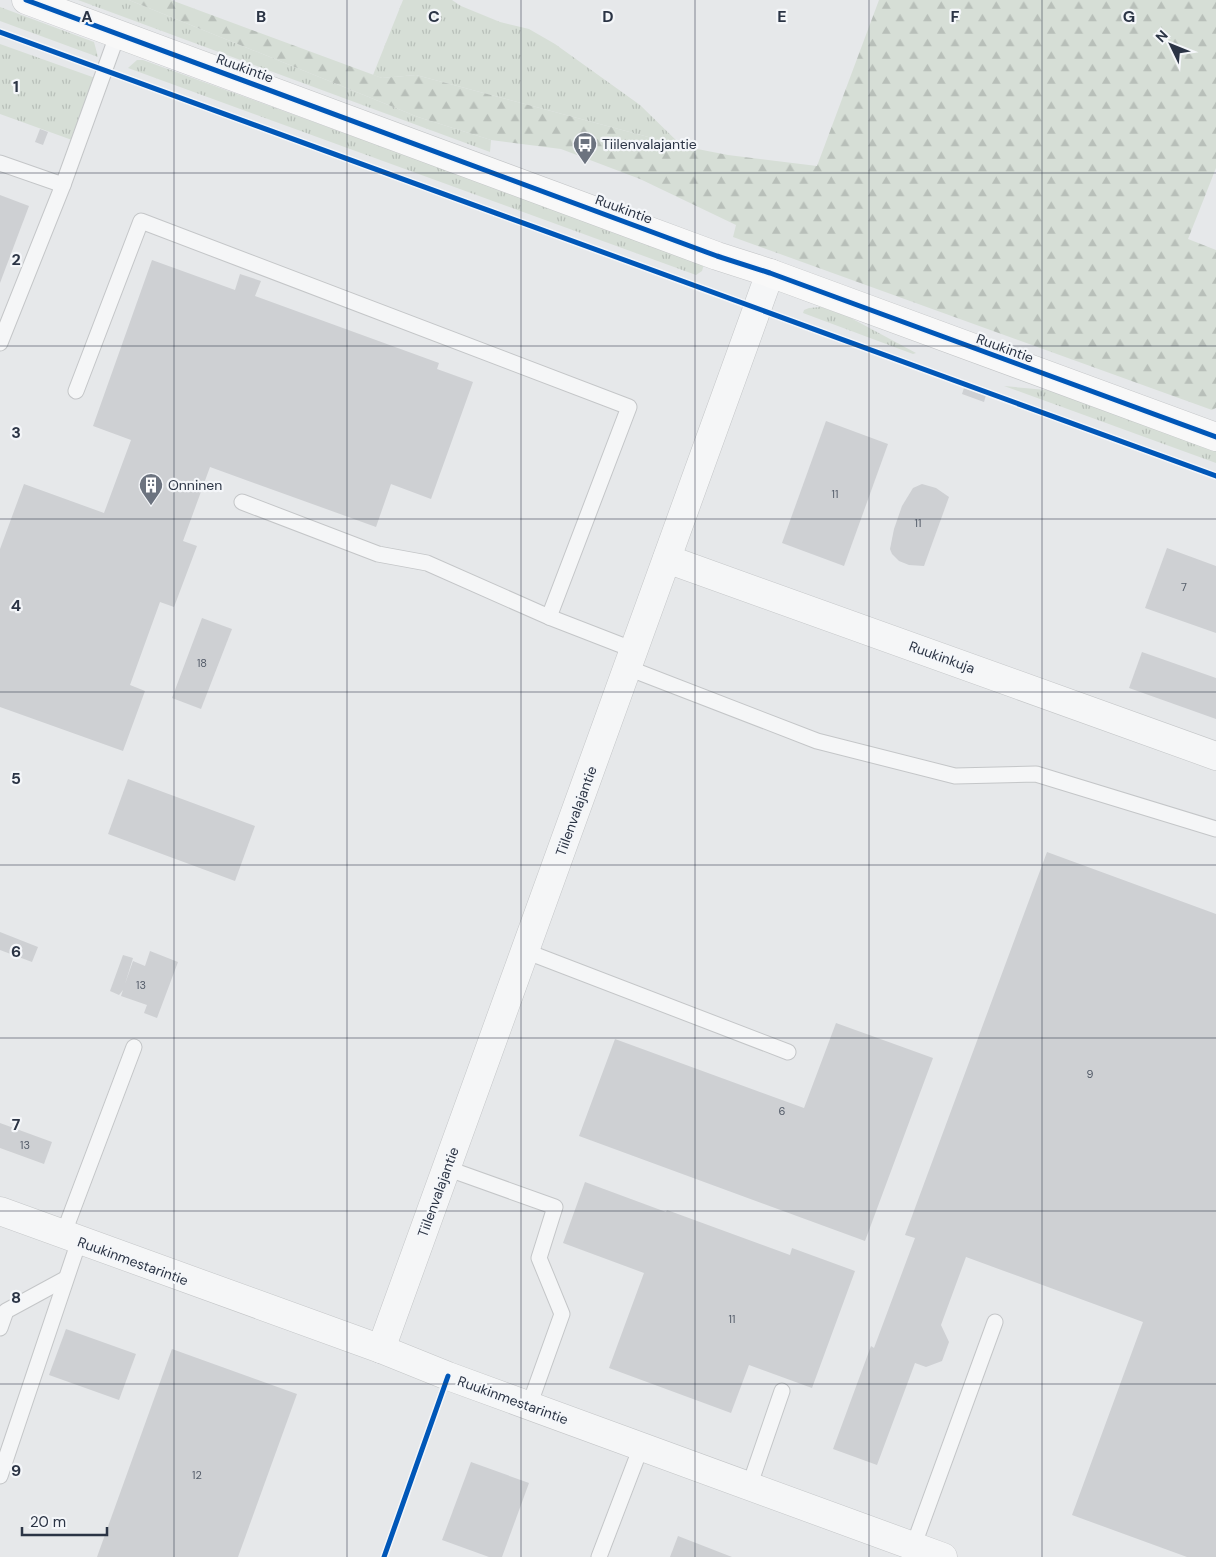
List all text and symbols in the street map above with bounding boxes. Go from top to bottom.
text: A [81,6,93,27]
text: B [256,6,266,27]
text: C [428,6,440,27]
text: D [602,6,614,27]
text: E [777,6,787,27]
text: F [951,6,960,27]
text: G [1123,6,1135,27]
north arrow [1146,20,1196,70]
text: N [1151,26,1172,46]
street label: Ruukintie [214,49,276,87]
text: 1 [13,76,19,97]
bus stop icon: Tiilenvalajantie [572,131,598,165]
place label: Tiilenvalajantie [602,135,697,153]
street label: Ruukintie [593,190,655,228]
text: 2 [11,249,21,270]
street label: Ruukintie [974,329,1036,367]
text: 3 [11,422,21,443]
building icon: Onninen [138,472,164,506]
place label: Onninen [168,476,222,494]
house number: 11 [832,487,838,501]
house number: 11 [915,516,921,530]
house number: 7 [1181,580,1187,594]
text: 4 [11,595,21,616]
street label: Ruukinkuja [907,637,977,677]
house number: 18 [197,656,207,670]
street label: Tiilenvalajantie [551,763,601,859]
text: 5 [11,768,21,789]
text: 6 [11,941,21,962]
house number: 13 [136,978,146,992]
house number: 9 [1087,1067,1094,1081]
house number: 6 [779,1104,786,1118]
text: 7 [12,1114,21,1135]
house number: 13 [20,1138,30,1152]
street label: Tiilenvalajantie [413,1144,463,1240]
street label: Ruukinmestarintie [75,1233,191,1289]
text: 8 [11,1287,21,1308]
house number: 11 [729,1312,735,1326]
street label: Ruukinmestarintie [455,1372,571,1428]
text: 9 [11,1460,21,1481]
house number: 12 [192,1468,202,1482]
scale bar [22,1504,108,1536]
text: 20 m [30,1512,66,1532]

